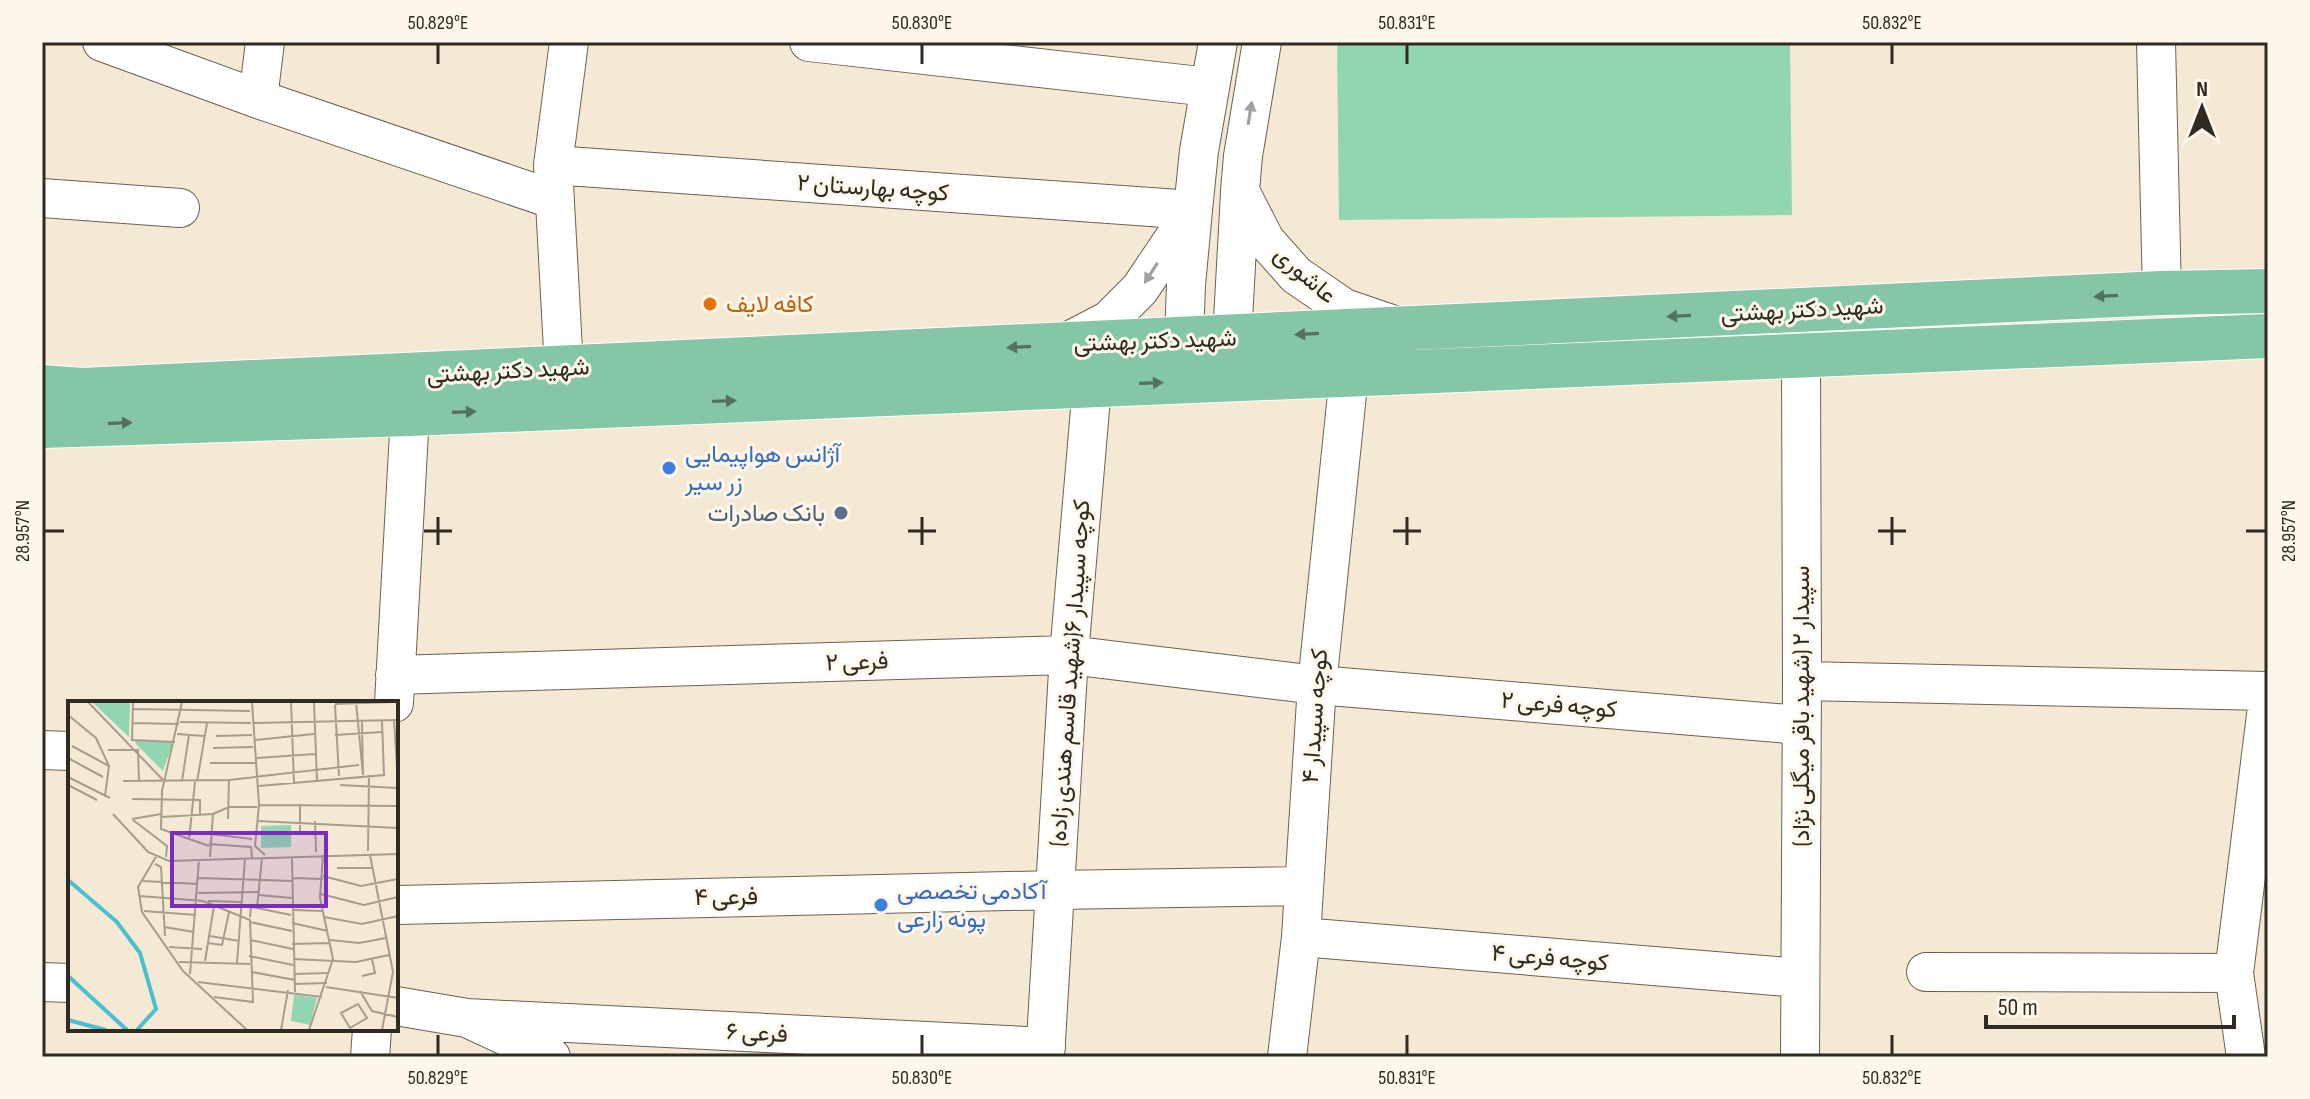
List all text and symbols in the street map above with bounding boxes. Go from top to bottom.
text: 50.829°E [408,11,468,35]
text: 50.830°E [892,11,952,35]
text: 50.831°E [1378,11,1436,35]
text: 50.832°E [1862,11,1922,35]
north arrow [2162,68,2242,148]
text: N [2196,76,2208,103]
one-way arrow [1245,100,1257,125]
street label: کوچه بهارستان ۲ [796,168,950,209]
street label: عاشوری [1268,240,1342,310]
one-way arrow [1144,262,1158,284]
place label: کافه لایف [726,290,814,319]
one-way arrow [2093,290,2118,303]
street label: شهید دکتر بهشتی [1720,291,1884,329]
marker: کافه لایف [701,295,719,313]
one-way arrow [1666,310,1691,323]
street label: شهید دکتر بهشتی [1073,324,1237,358]
one-way arrow [1294,328,1319,341]
one-way arrow [1006,341,1031,354]
street label: شهید دکتر بهشتی [426,352,590,390]
one-way arrow [1139,377,1164,390]
one-way arrow [712,395,737,408]
one-way arrow [452,405,477,418]
one-way arrow [108,417,133,430]
place label: آژانس هواپیمایی زر سیر [684,440,842,497]
marker: آژانس هواپیمایی زر سیر [660,459,678,477]
place label: بانک صادرات [707,499,825,528]
street label: کوچه سپیدار ۶(شهید قاسم هندی زاده) [1043,499,1098,848]
text: 28.957°N [11,500,35,562]
text: 28.957°N [2277,500,2301,562]
marker: بانک صادرات [832,504,850,522]
street label: سپیدار ۲ (شهید باقر میگلی نژاد) [1787,566,1817,846]
street label: فرعی ۲ [825,646,889,678]
street label: کوچه سپیدار ۴ [1296,648,1335,784]
street label: کوچه فرعی ۲ [1500,685,1618,726]
inset map [68,701,398,1031]
place label: آکادمی تخصصی پونه زارعی [897,877,1049,935]
street label: فرعی ۴ [694,882,758,912]
marker: آکادمی تخصصی پونه زارعی [872,896,890,914]
street label: کوچه فرعی ۴ [1490,938,1610,979]
scale bar [1986,979,2234,1029]
text: 50 m [1998,993,2038,1022]
street label: فرعی ۶ [725,1017,789,1049]
text: 50.829°E [408,1066,468,1090]
text: 50.830°E [892,1066,952,1090]
text: 50.831°E [1378,1066,1436,1090]
text: 50.832°E [1862,1066,1922,1090]

